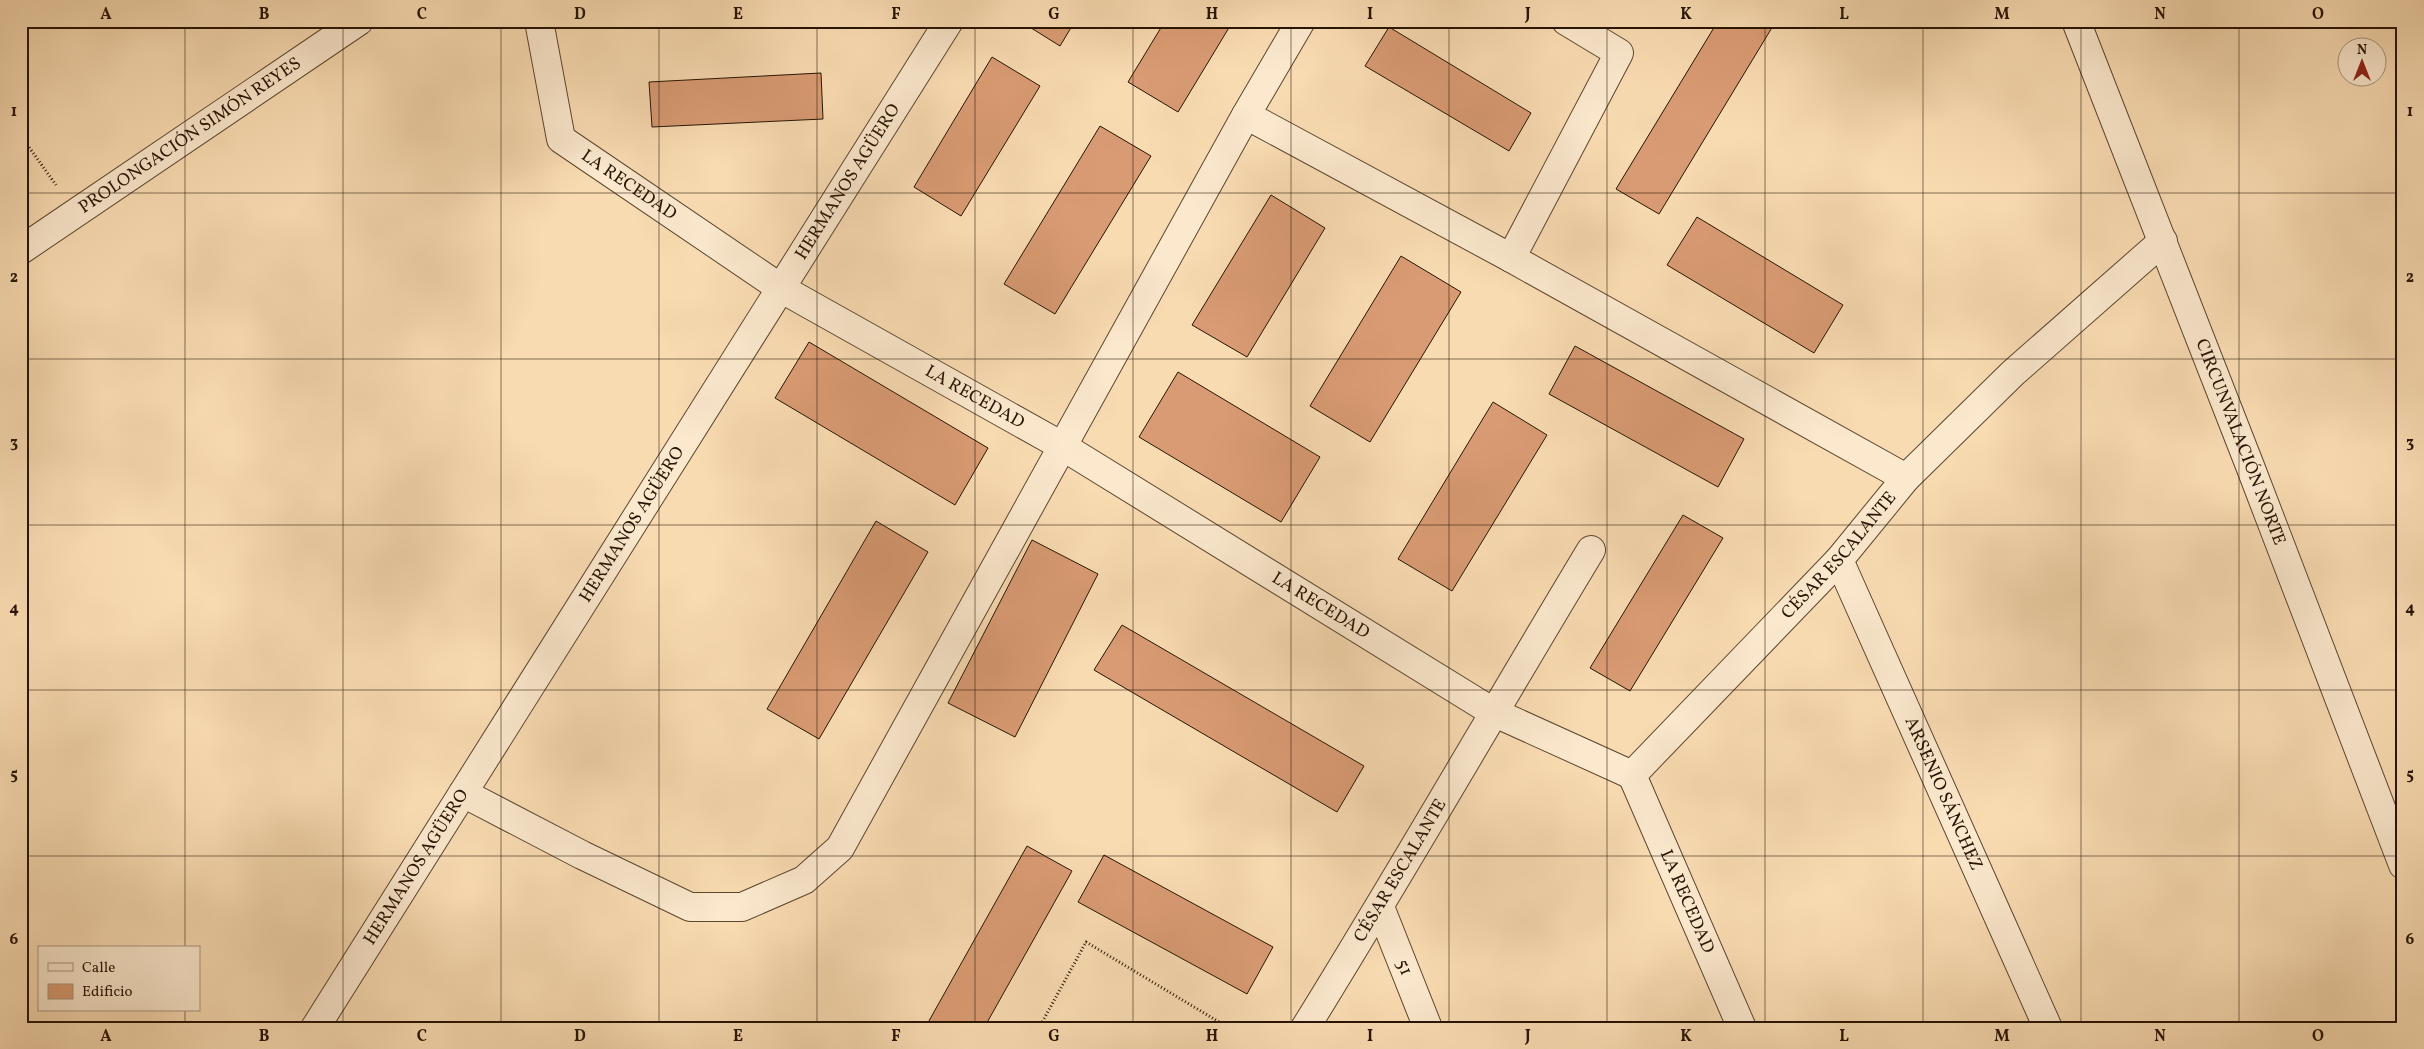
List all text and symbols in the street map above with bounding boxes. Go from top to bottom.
text: A [100,4,112,26]
text: B [259,4,270,26]
text: C [417,4,427,26]
text: D [574,4,586,26]
text: E [733,4,743,26]
text: F [891,4,901,26]
text: G [1048,4,1060,26]
text: H [1206,4,1218,26]
text: I [1367,4,1373,26]
text: J [1524,4,1531,26]
text: K [1680,4,1692,26]
text: L [1839,4,1849,26]
text: M [1994,4,2010,26]
text: N [2154,4,2166,26]
text: O [2312,4,2324,26]
north arrow [2336,38,2386,88]
text: N [2357,41,2367,60]
street label: PROLONGACIÓN SIMÓN REYES [74,51,306,220]
street label: HERMANOS AGÜERO [789,99,906,265]
text: 1 [11,101,17,123]
text: 1 [2407,101,2413,123]
street label: LA RECEDAD [576,144,682,226]
text: 2 [10,267,18,289]
text: 2 [2406,267,2414,289]
street label: CIRCUNVALACIÓN NORTE [2189,335,2292,549]
street label: LA RECEDAD [920,359,1029,435]
text: 3 [10,432,18,454]
text: 3 [2406,432,2414,454]
street label: HERMANOS AGÜERO [573,442,691,607]
street label: CÉSAR ESCALANTE [1776,486,1902,625]
street label: LA RECEDAD [1267,566,1374,645]
text: 4 [9,598,19,620]
text: 4 [2405,598,2415,620]
street label: ARSENIO SÁNCHEZ [1898,713,1989,875]
text: 5 [10,764,18,786]
text: 5 [2406,764,2414,786]
street label: HERMANOS AGÜERO [358,784,475,950]
street label: CÉSAR ESCALANTE [1348,794,1453,947]
street label: LA RECEDAD [1653,846,1721,957]
text: 6 [10,929,19,951]
text: 6 [2406,929,2415,951]
legend [38,946,200,1012]
street label: 51 [1389,956,1418,979]
text: Calle [82,958,115,979]
text: Edificio [82,982,133,1003]
text: A [100,1026,112,1048]
text: B [259,1026,270,1048]
text: C [417,1026,427,1048]
text: D [574,1026,586,1048]
text: E [733,1026,743,1048]
text: F [891,1026,901,1048]
text: G [1048,1026,1060,1048]
text: H [1206,1026,1218,1048]
text: I [1367,1026,1373,1048]
text: J [1524,1026,1531,1048]
text: K [1680,1026,1692,1048]
text: L [1839,1026,1849,1048]
text: M [1994,1026,2010,1048]
text: N [2154,1026,2166,1048]
text: O [2312,1026,2324,1048]

